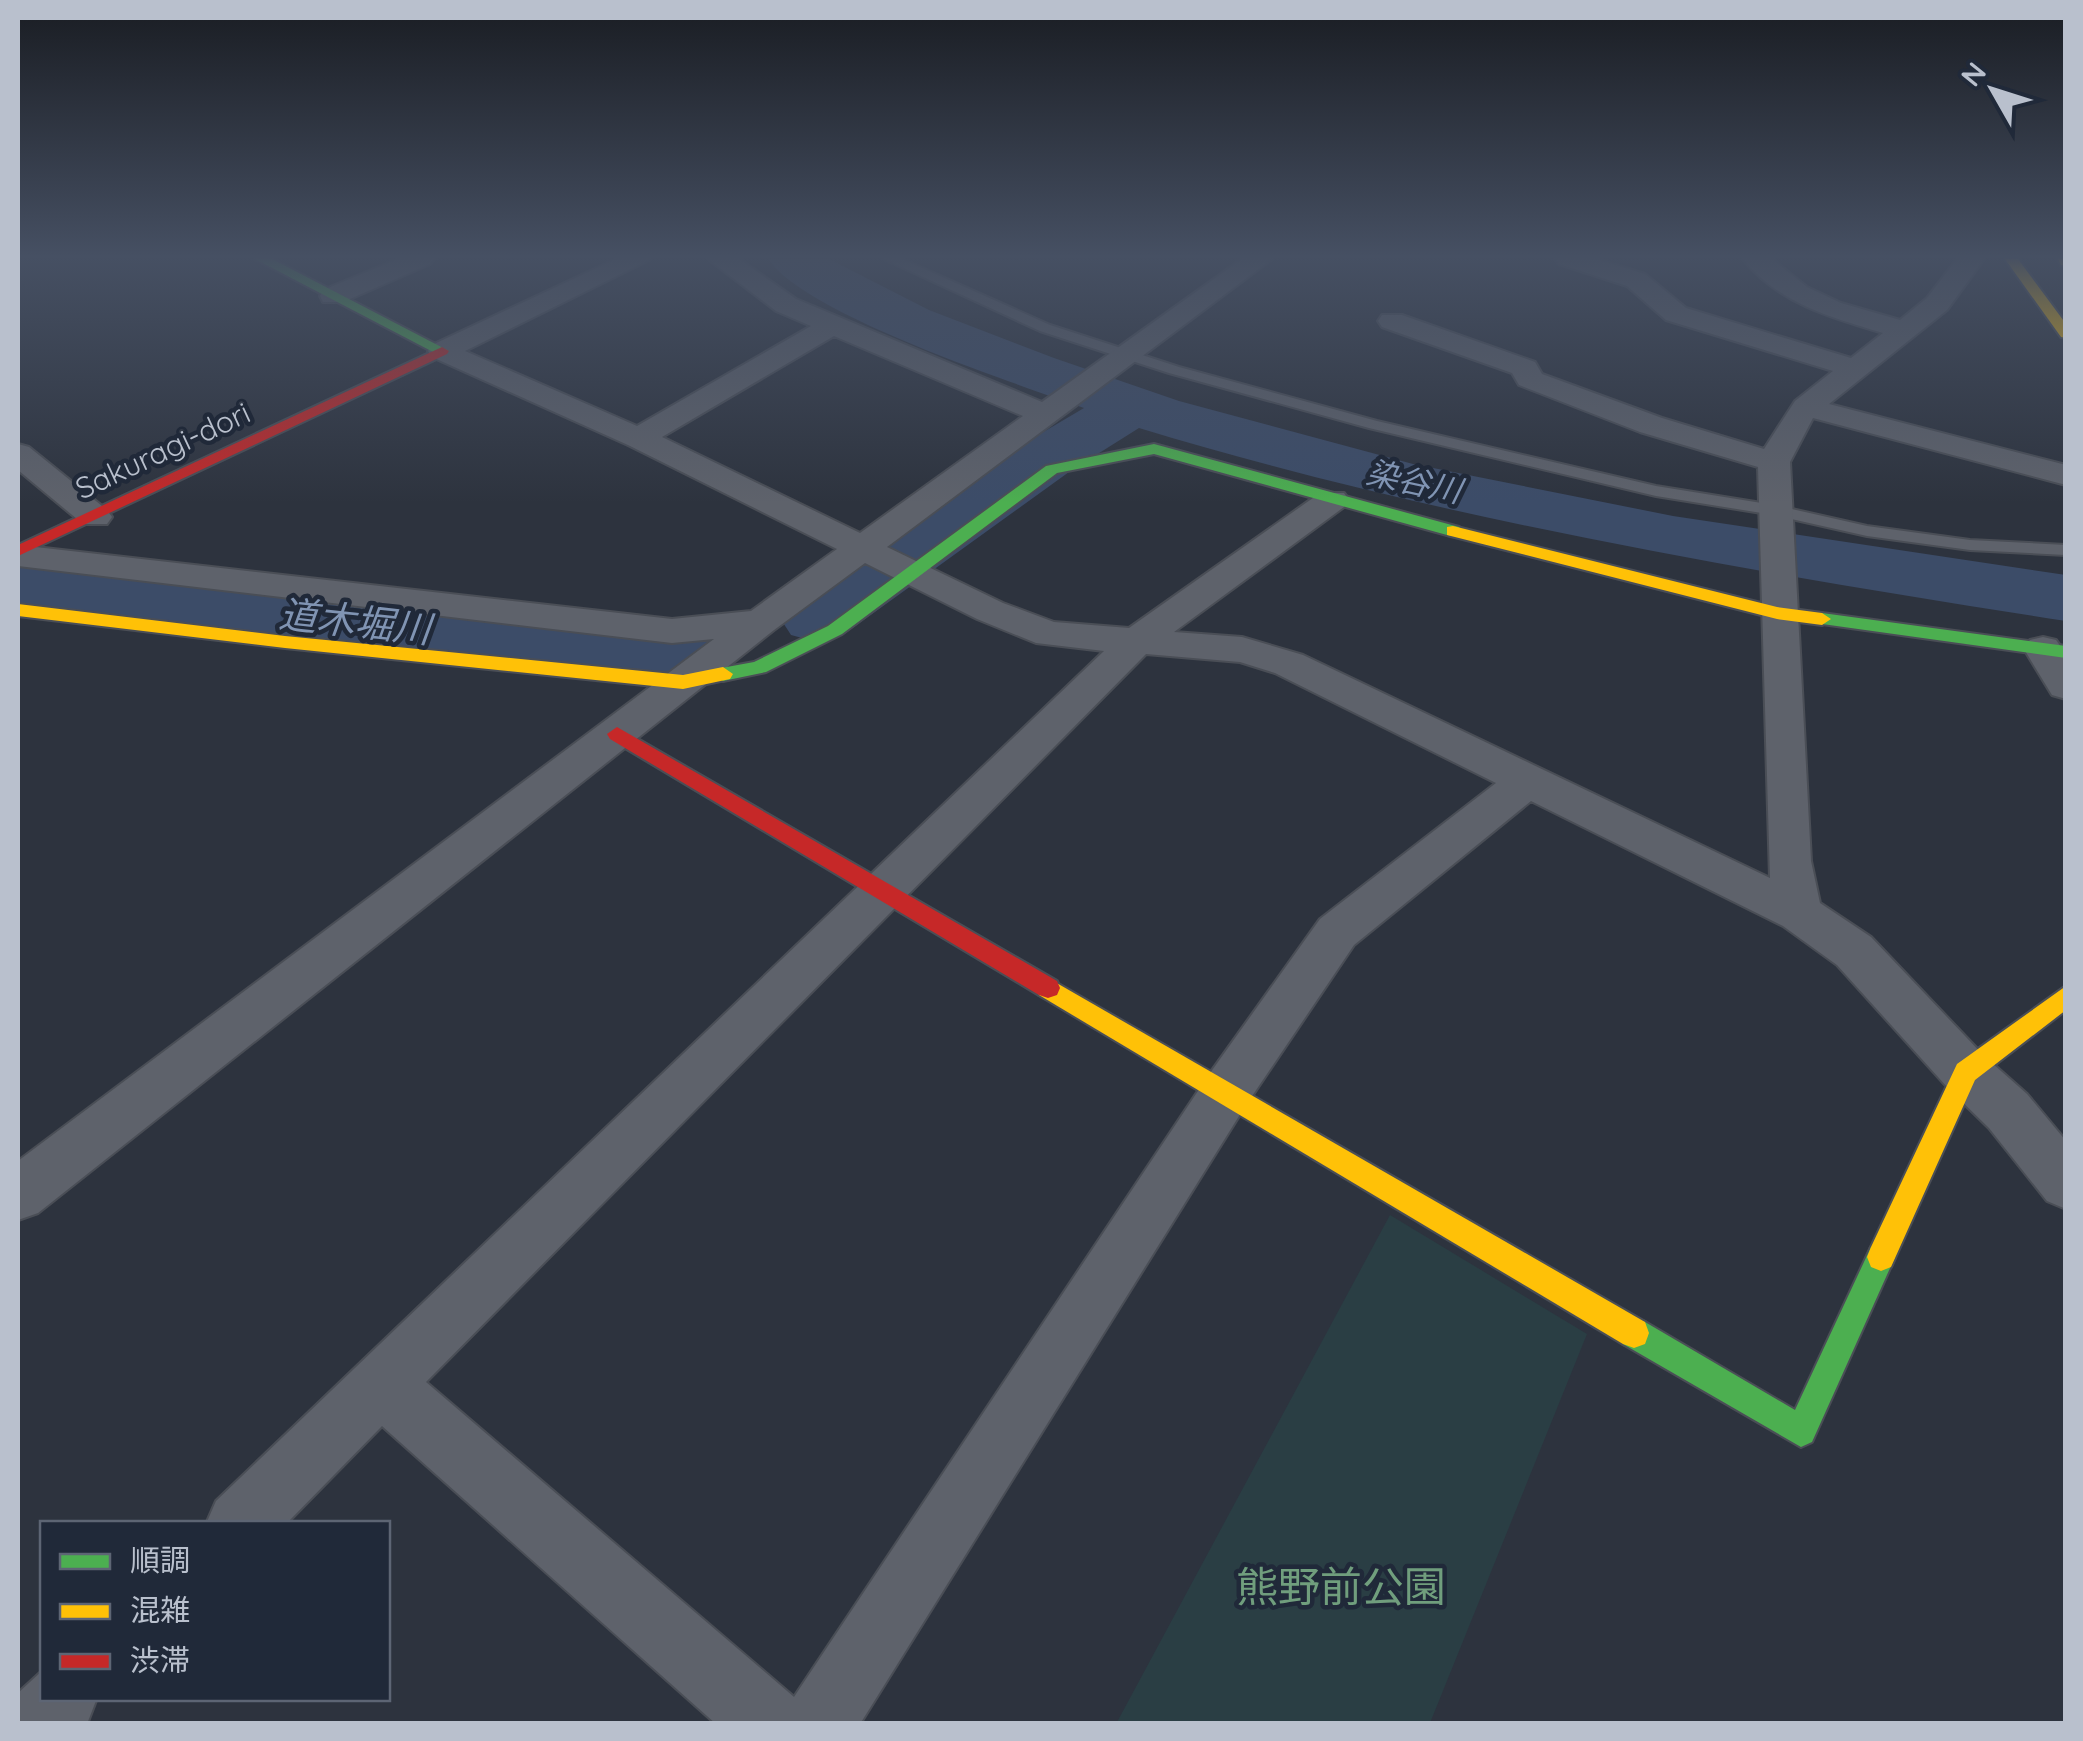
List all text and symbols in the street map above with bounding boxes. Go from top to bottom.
north arrow [1943,40,2043,140]
text: N [1953,55,1993,93]
street label: Sakuragi-dori [69,393,256,507]
water label: 染谷川 [1363,451,1468,511]
water label: 道木堀川 [277,589,437,653]
legend [40,1521,390,1701]
text: 順調 [130,1541,190,1579]
park label: 熊野前公園 [1236,1560,1446,1613]
text: 混雑 [130,1591,190,1629]
text: 渋滞 [130,1641,190,1679]

